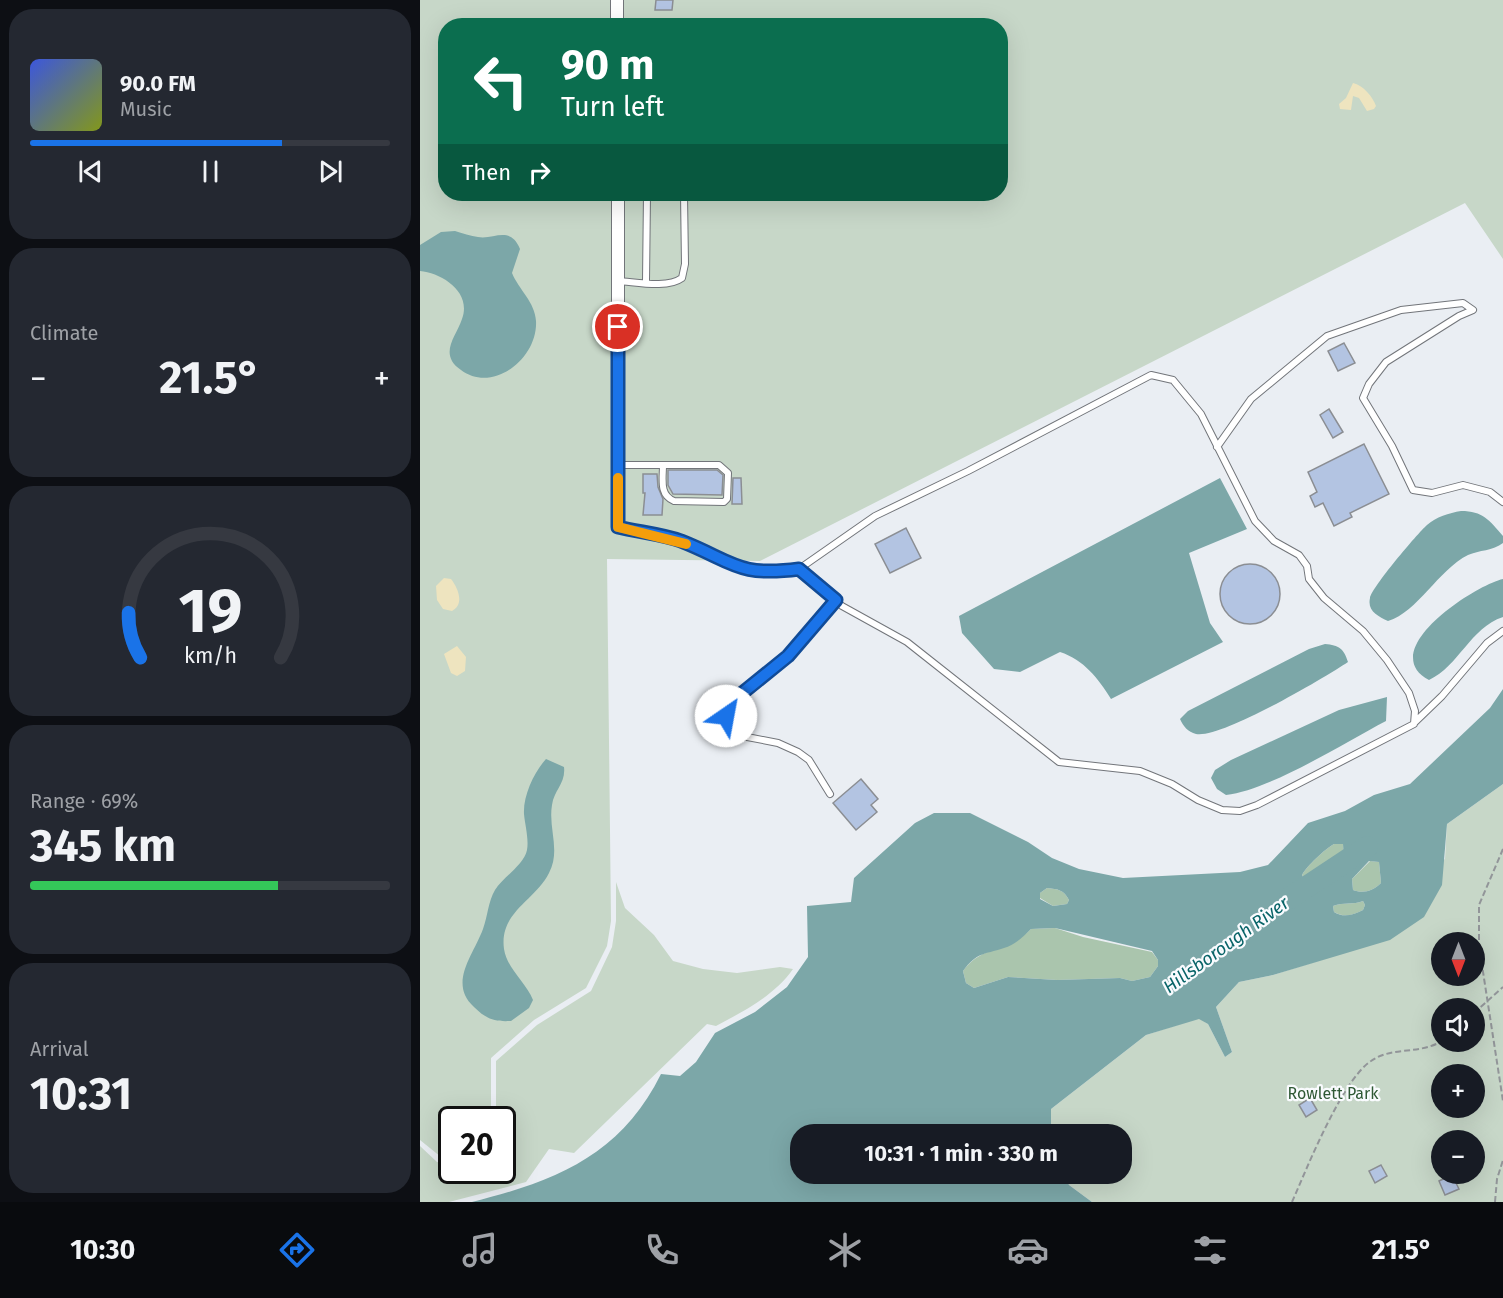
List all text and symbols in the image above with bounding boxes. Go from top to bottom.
text: 90 m [561,40,655,90]
icon: left [462,42,540,120]
text: 90.0 FM [120,70,196,97]
text: Turn left [561,91,664,123]
text: Music [120,97,172,121]
icon: previous [74,155,107,188]
icon: pause [194,155,227,188]
icon: next [314,155,347,188]
icon: right [523,156,556,189]
text: Then [462,159,511,186]
pin [592,301,643,352]
icon: arrive [601,310,634,343]
text: Climate [30,321,98,345]
text: 21.5° [159,351,261,405]
text: − [30,359,47,399]
text: + [374,359,390,399]
text: 19 [178,574,242,649]
text: km/h [183,643,237,669]
position arrow [694,684,758,748]
text: Range · 69% [30,789,138,813]
text: 345 km [30,819,176,873]
water label: Hillsborough River [1159,891,1294,998]
north arrow [1431,932,1485,986]
map controls [1431,932,1485,1184]
button: sound [1431,998,1485,1052]
text: Arrival [30,1037,89,1061]
button: + [1431,1064,1485,1118]
text: 10:31 [30,1067,132,1121]
park label: Rowlett Park [1288,1084,1379,1103]
speed limit sign: 20 [438,1106,516,1184]
button: − [1431,1130,1485,1184]
text: 10:31 · 1 min · 330 m [864,1140,1058,1167]
icon: directions [276,1229,318,1271]
icon: music [459,1229,501,1271]
icon: phone [641,1229,683,1271]
icon: climate [824,1229,866,1271]
icon: car [1007,1229,1049,1271]
icon: filters [1189,1229,1231,1271]
text: 10:30 [70,1234,135,1266]
text: 21.5° [1372,1234,1433,1266]

